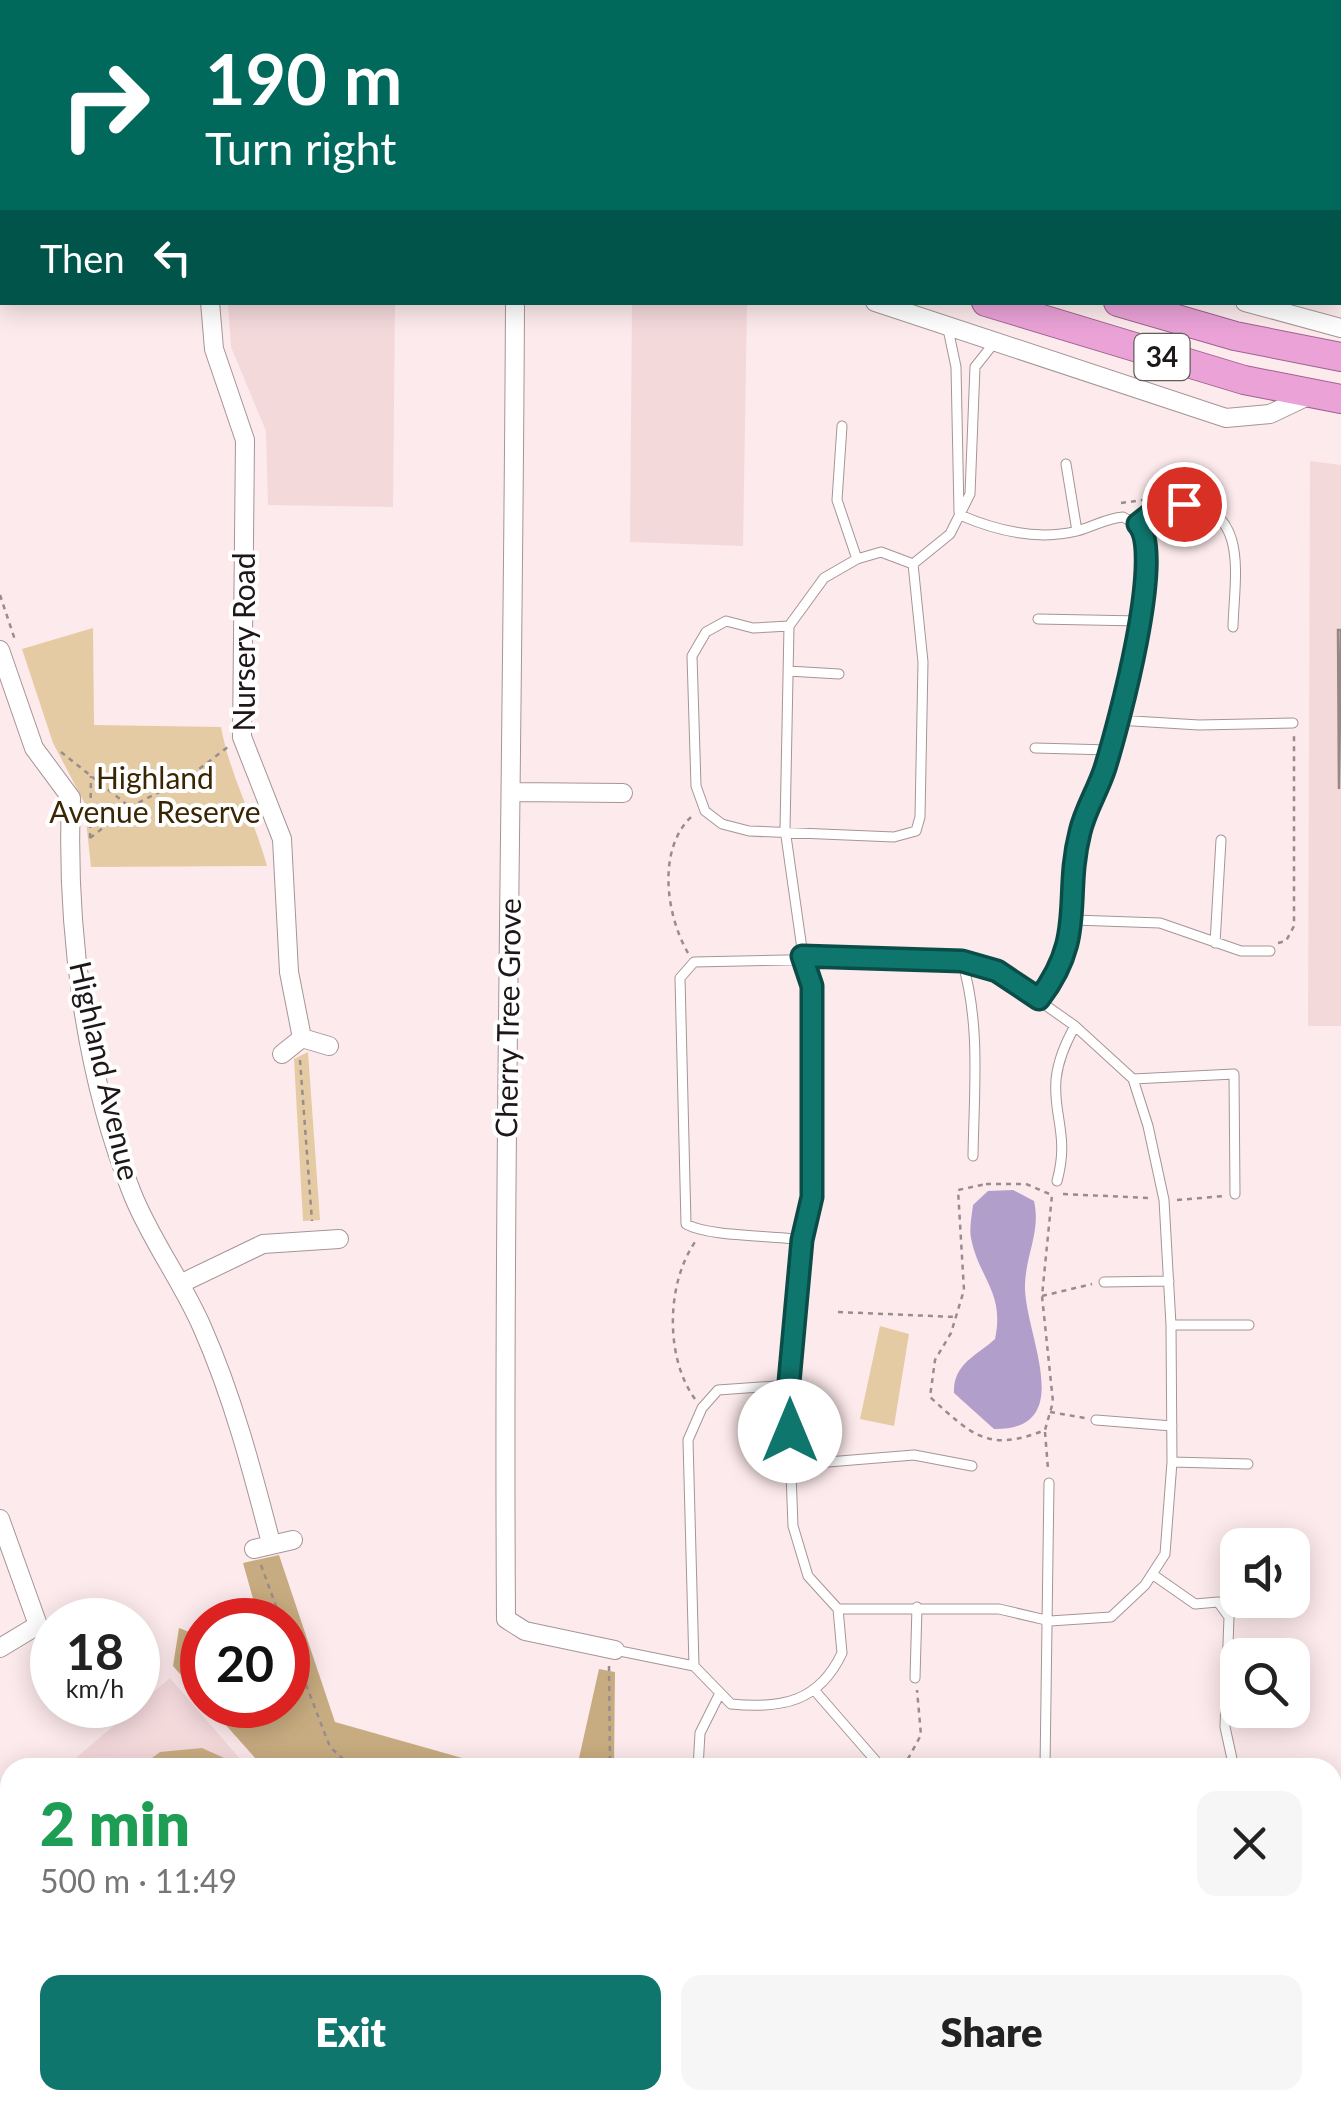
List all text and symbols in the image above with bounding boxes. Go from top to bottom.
text: 190 m [205,36,402,120]
icon: right [40,40,170,170]
text: Turn right [205,121,396,175]
icon: left [145,230,200,285]
text: Then [40,235,125,281]
road number: 34 [1134,334,1190,380]
pin [1142,462,1227,547]
icon: arrive [1157,477,1212,532]
street label: Nursery Road [225,553,261,731]
park label: Highland Avenue Reserve [49,759,261,829]
street label: Cherry Tree Grove [487,898,527,1138]
street label: Highland Avenue [63,957,149,1184]
position arrow [738,1379,842,1483]
map controls [1220,1528,1310,1728]
button: sound [1220,1528,1310,1618]
speed limit sign: 20 [180,1598,310,1728]
text: 18 [66,1621,124,1681]
button: search [1220,1638,1310,1728]
text: km/h [66,1673,124,1703]
text: 2 min [40,1787,190,1859]
button: close [1197,1791,1302,1896]
text: 500 m · 11:49 [40,1861,237,1900]
button: Exit [40,1975,661,2090]
button: Share [681,1975,1302,2090]

